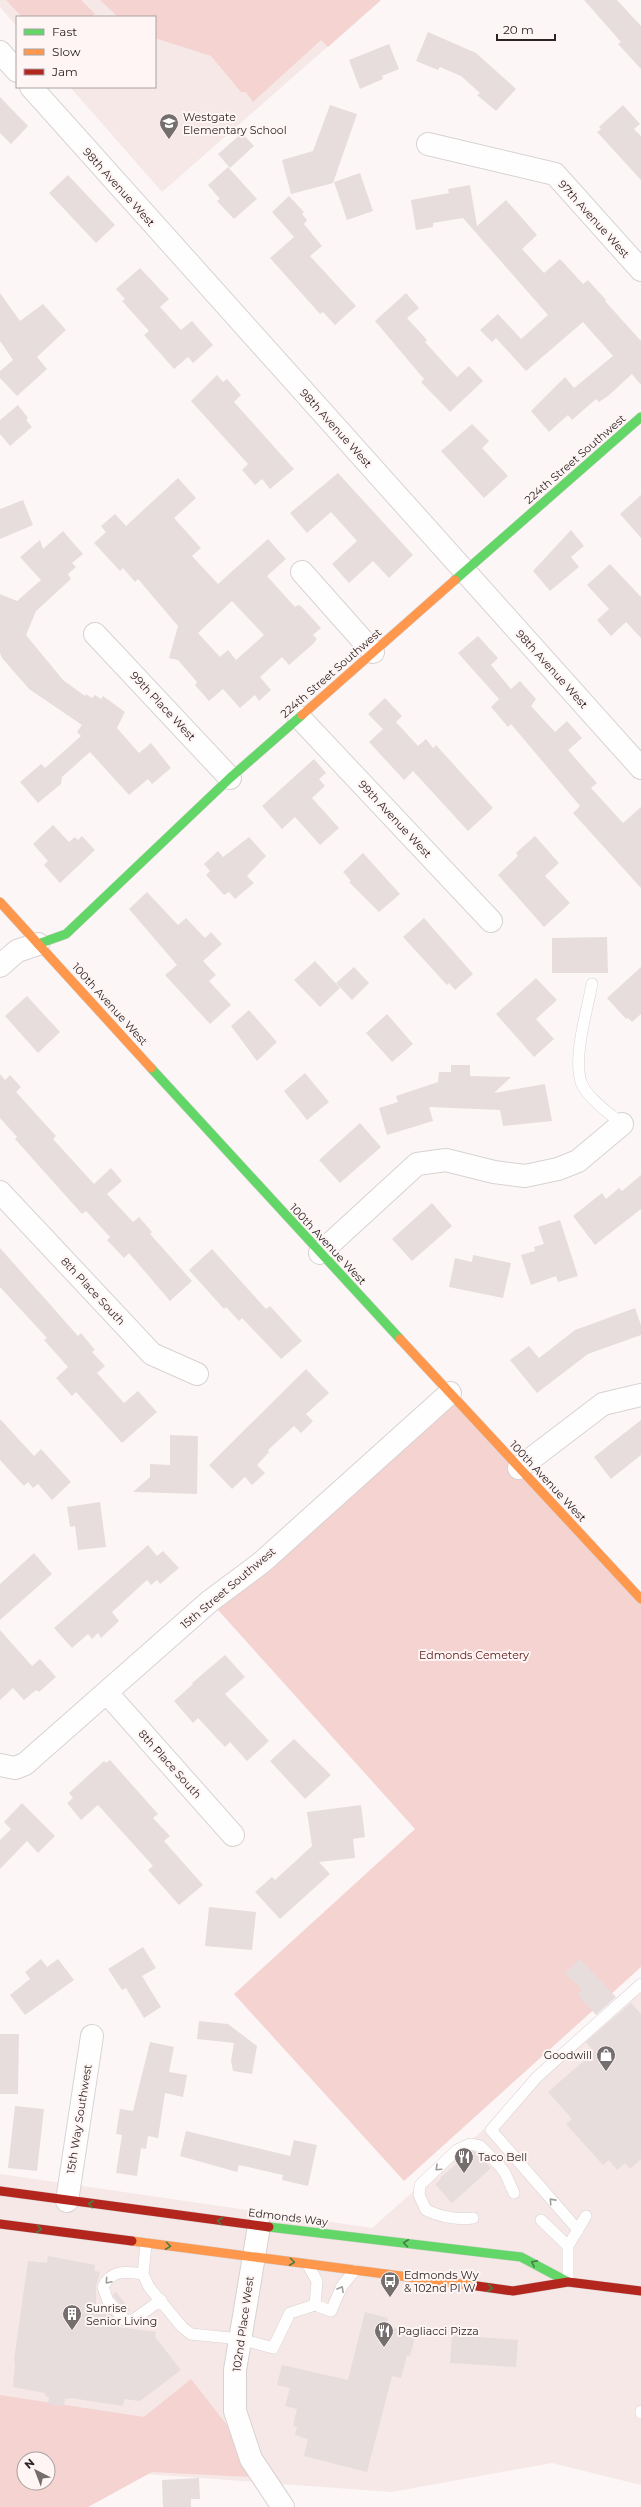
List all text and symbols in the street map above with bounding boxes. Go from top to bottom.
legend [16,16,156,88]
scale bar [497,16,555,42]
text: 20 m [503,22,534,37]
text: Fast [52,24,77,39]
text: Slow [52,44,81,59]
text: Jam [51,64,78,79]
place label: Westgate Elementary School [183,110,287,137]
school or university icon: Westgate Elementary School [158,112,180,140]
street label: 98th Avenue West [80,145,158,230]
street label: 97th Avenue West [555,177,633,261]
street label: 98th Avenue West [297,386,375,471]
street label: 224th Street Southwest [522,411,629,507]
street label: 224th Street Southwest [278,625,385,721]
street label: 98th Avenue West [513,627,591,712]
street label: 99th Place West [127,669,199,744]
street label: 99th Avenue West [356,777,435,861]
street label: 100th Avenue West [69,960,151,1048]
street label: 100th Avenue West [287,1200,370,1288]
street label: 8th Place South [58,1254,128,1328]
street label: 100th Avenue West [507,1437,590,1525]
street label: 15th Street Southwest [178,1544,279,1632]
park label: Edmonds Cemetery [419,1648,529,1662]
street label: 8th Place South [135,1727,205,1801]
shop icon: Goodwill [595,2044,617,2072]
place label: Goodwill [544,2048,592,2062]
street label: 15th Way Southwest [63,2063,95,2175]
restaurant icon: Taco Bell [453,2146,475,2174]
place label: Taco Bell [478,2150,527,2164]
one-way arrow [436,2164,443,2171]
one-way arrow [550,2198,557,2205]
one-way arrow [88,2200,94,2209]
street label: Edmonds Way [247,2205,329,2229]
one-way arrow [217,2217,223,2226]
one-way arrow [36,2224,42,2233]
one-way arrow [403,2239,409,2248]
one-way arrow [164,2241,171,2250]
one-way arrow [289,2258,295,2267]
one-way arrow [531,2261,538,2268]
place label: Edmonds Wy & 102nd Pl W [404,2268,479,2295]
bus stop icon: Edmonds Wy & 102nd Pl W [379,2270,401,2298]
street label: 102nd Place West [229,2275,257,2373]
one-way arrow [105,2276,112,2284]
one-way arrow [487,2283,493,2292]
one-way arrow [336,2286,343,2294]
place label: Sunrise Senior Living [86,2301,157,2328]
building icon: Sunrise Senior Living [61,2303,83,2331]
restaurant icon: Pagliacci Pizza [373,2320,395,2348]
place label: Pagliacci Pizza [398,2324,479,2338]
north arrow [16,2451,56,2491]
text: N [21,2455,37,2472]

